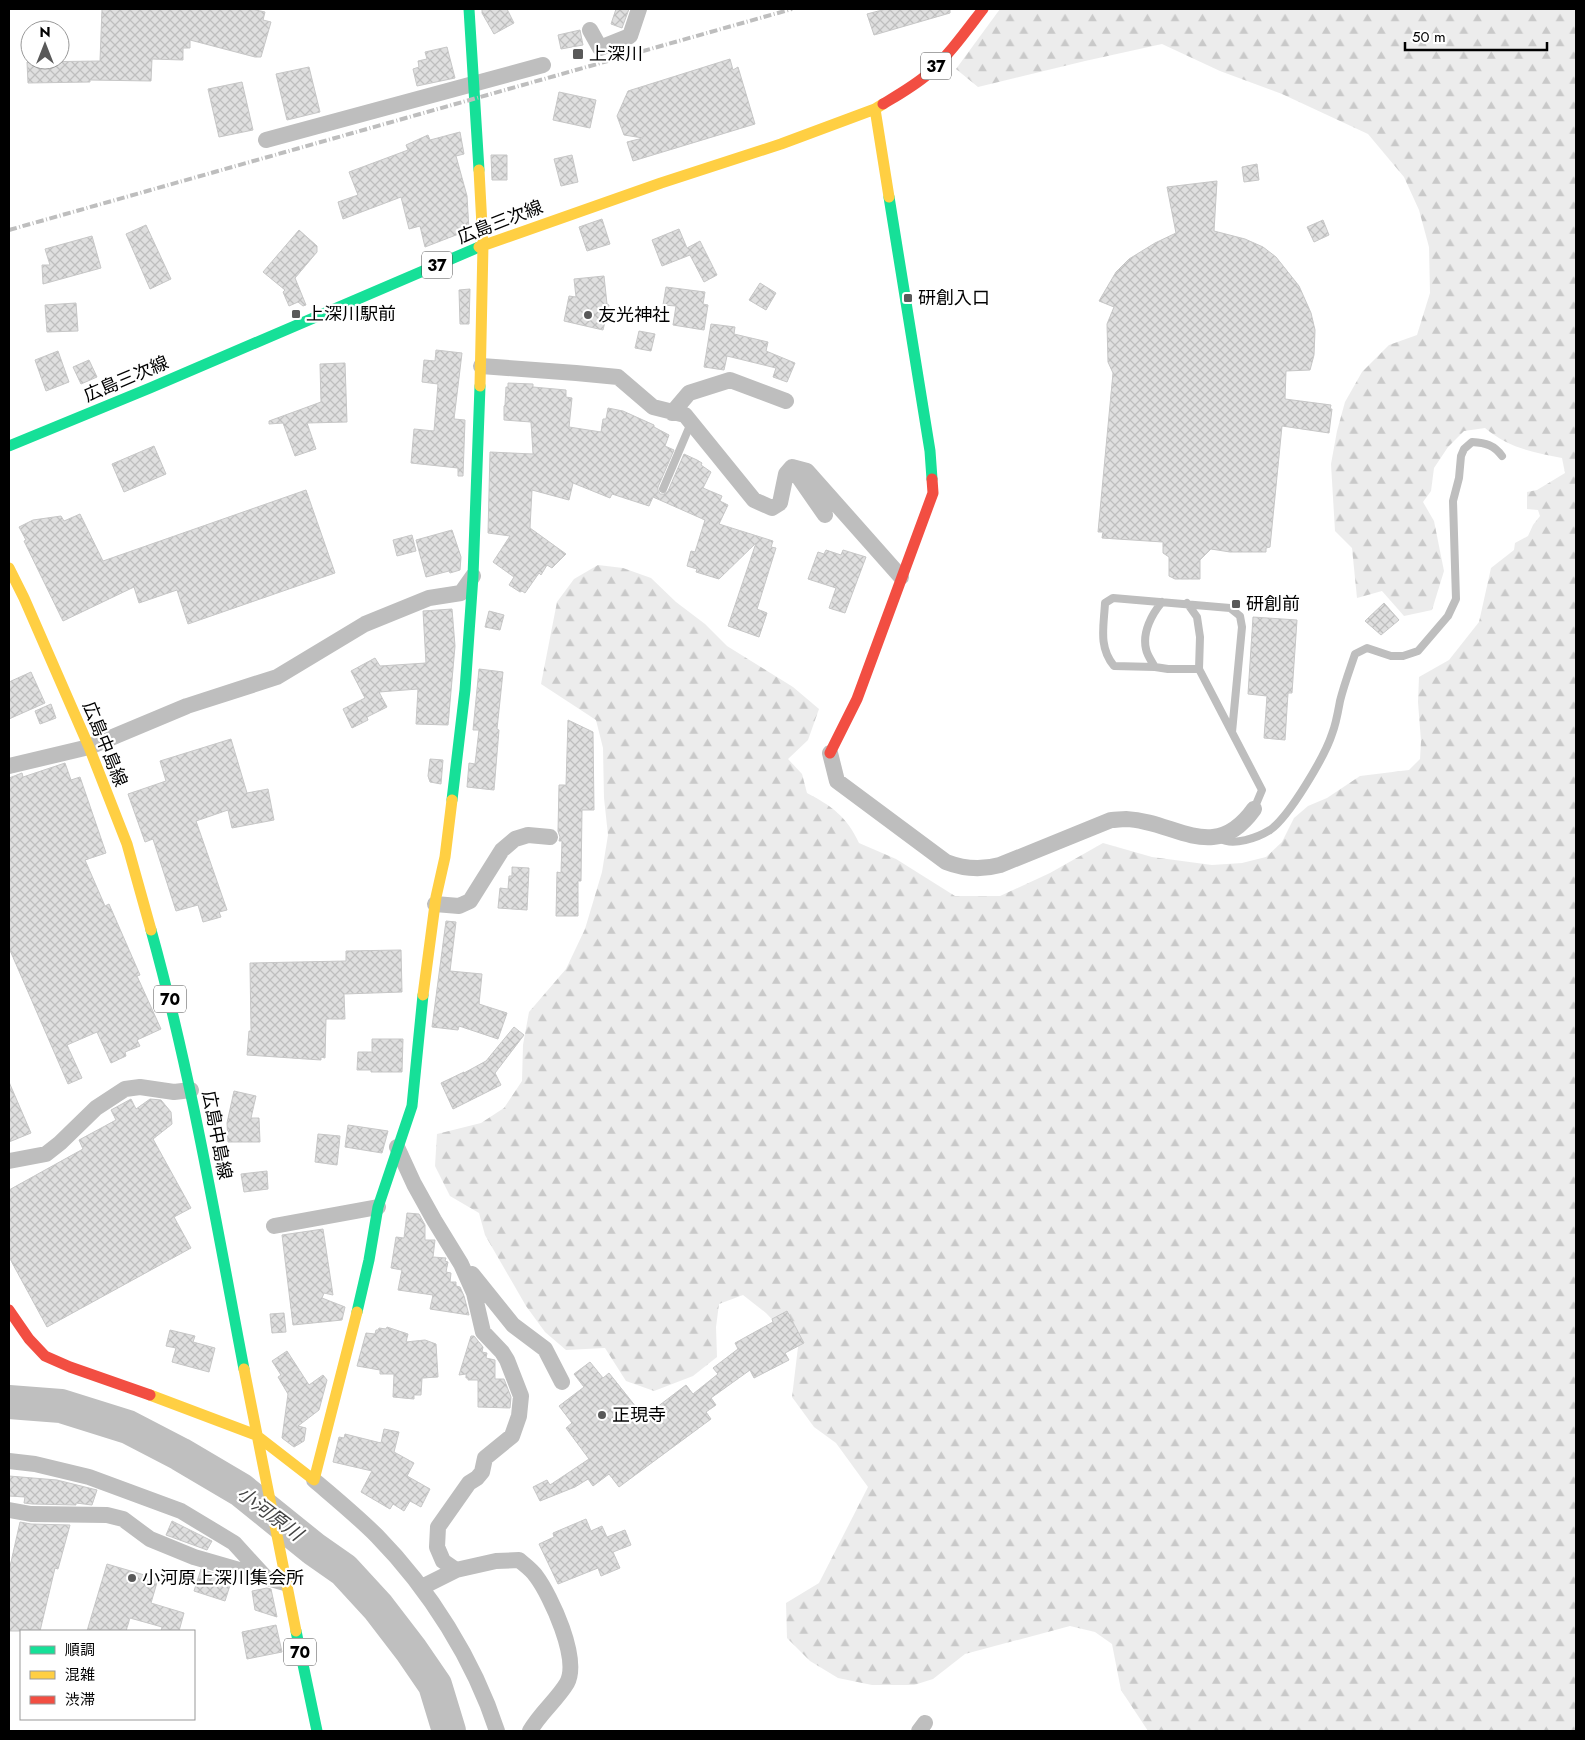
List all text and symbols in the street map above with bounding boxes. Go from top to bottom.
north arrow [20,20,70,70]
scale bar [1405,20,1548,52]
text: N [39,22,51,42]
text: 50 m [1412,26,1446,48]
place label: 上深川 [589,41,643,67]
marker: 上深川 [571,47,585,61]
road number: 37 [921,52,951,80]
street label: 広島三次線 [453,194,547,250]
road number: 37 [422,252,452,278]
place label: 研創入口 [918,285,990,311]
marker: 研創入口 [902,292,914,304]
place label: 上深川駅前 [306,301,396,327]
place label: 友光神社 [598,302,670,328]
marker: 上深川駅前 [290,308,302,320]
marker: 友光神社 [582,309,594,321]
street label: 広島三次線 [79,349,173,409]
place label: 研創前 [1246,591,1300,617]
marker: 研創前 [1230,598,1242,610]
street label: 広島中島線 [76,697,134,791]
road number: 70 [154,986,186,1012]
street label: 広島中島線 [196,1088,238,1182]
place label: 正現寺 [612,1402,666,1428]
marker: 正現寺 [596,1409,608,1421]
water label: 小河原川 [231,1480,310,1548]
place label: 小河原上深川集会所 [142,1565,304,1591]
marker: 小河原上深川集会所 [126,1572,138,1584]
legend [20,1630,195,1720]
road number: 70 [284,1638,316,1665]
text: 順調 [65,1639,95,1661]
text: 混雑 [65,1664,95,1686]
text: 渋滞 [65,1689,95,1711]

